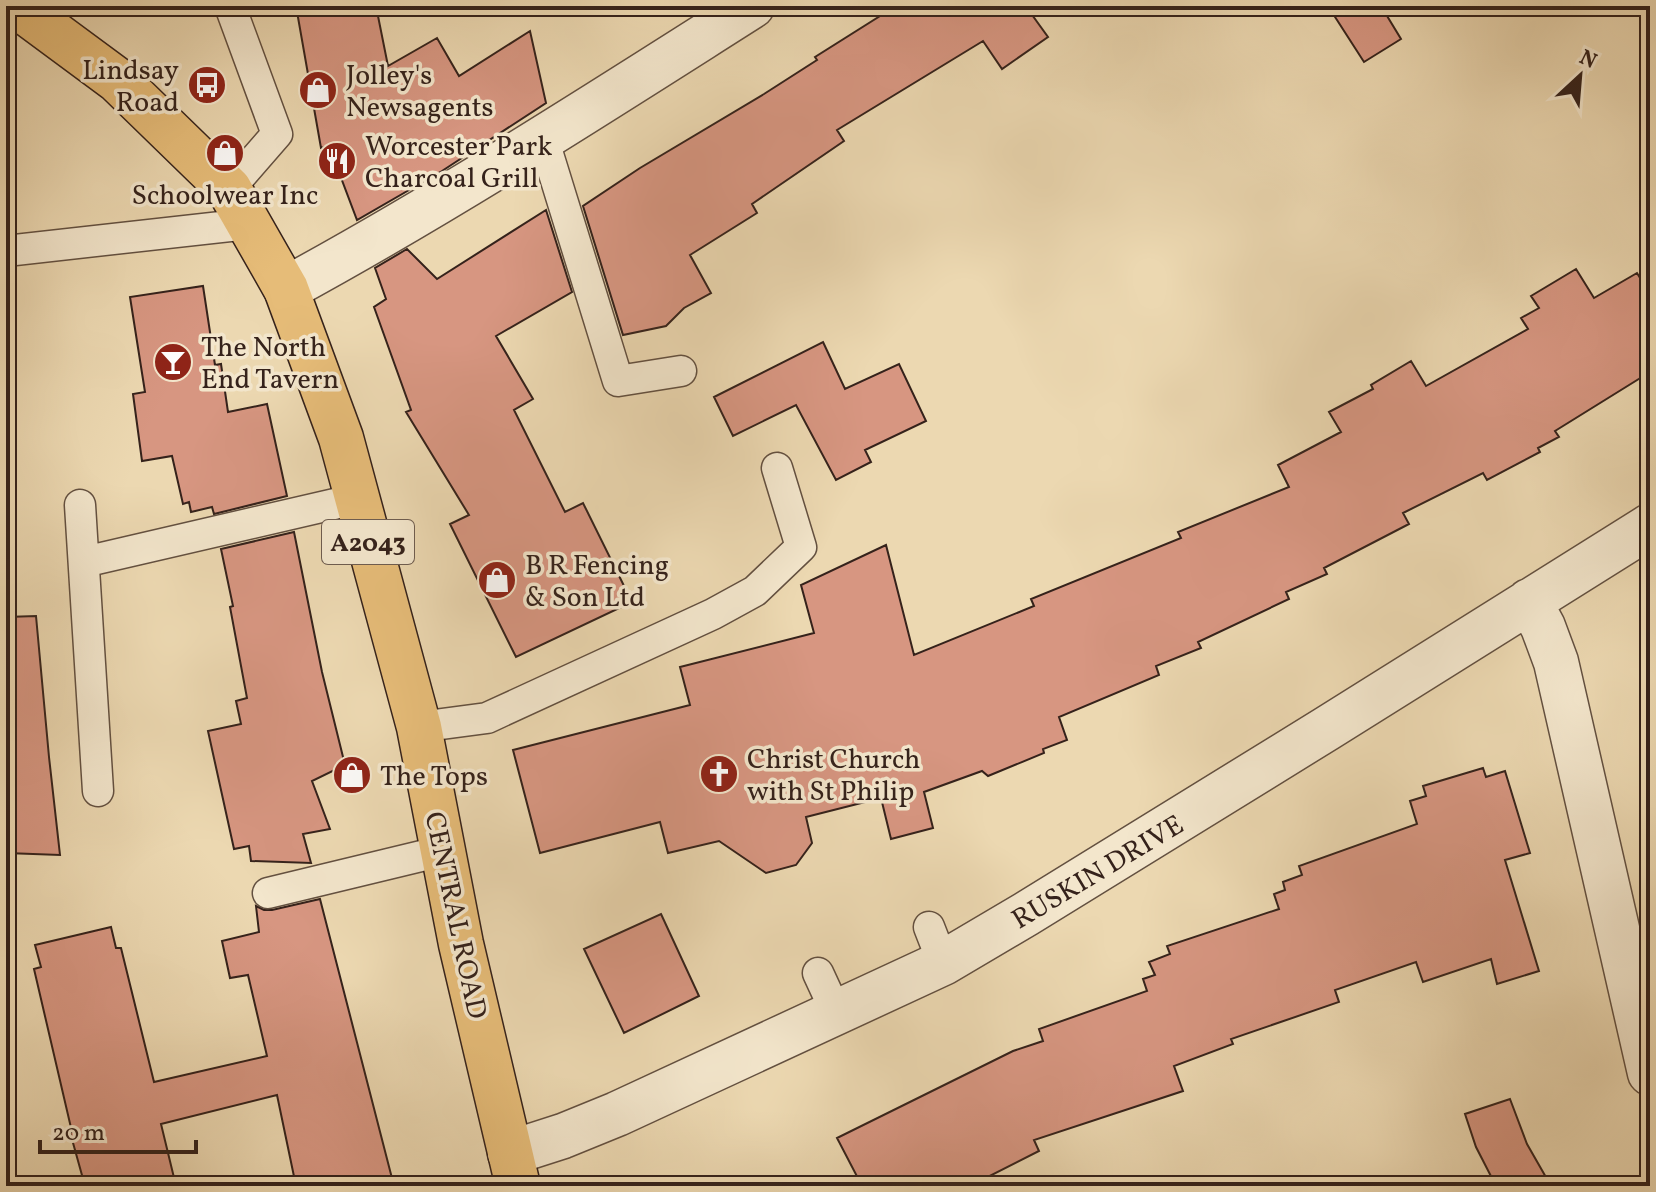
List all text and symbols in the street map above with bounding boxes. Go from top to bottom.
north arrow [1540,36,1620,116]
text: N [1574,43,1602,78]
place label: Lindsay Road [82,52,179,123]
place label: Jolley's Newsagents [346,57,493,128]
bus stop icon: Lindsay Road [186,64,228,106]
shop icon: Jolley's Newsagents [297,69,339,111]
place label: Worcester Park Charcoal Grill [365,128,553,199]
shop icon: Schoolwear Inc [204,132,246,174]
restaurant icon: Worcester Park Charcoal Grill [316,140,358,182]
place label: Schoolwear Inc [132,177,318,216]
place label: The North End Tavern [201,329,339,400]
bar icon: The North End Tavern [152,341,194,383]
road number: A2043 [322,520,414,564]
place label: B R Fencing & Son Ltd [525,547,669,618]
shop icon: B R Fencing & Son Ltd [476,559,518,601]
place label: Christ Church with St Philip [747,741,921,812]
church icon: Christ Church with St Philip [698,753,740,795]
shop icon: The Tops [331,754,373,796]
place label: The Tops [380,758,488,797]
street label: RUSKIN DRIVE [1005,806,1192,940]
street label: CENTRAL ROAD [414,808,496,1023]
scale bar [40,1104,196,1154]
text: 20 m [52,1117,105,1151]

